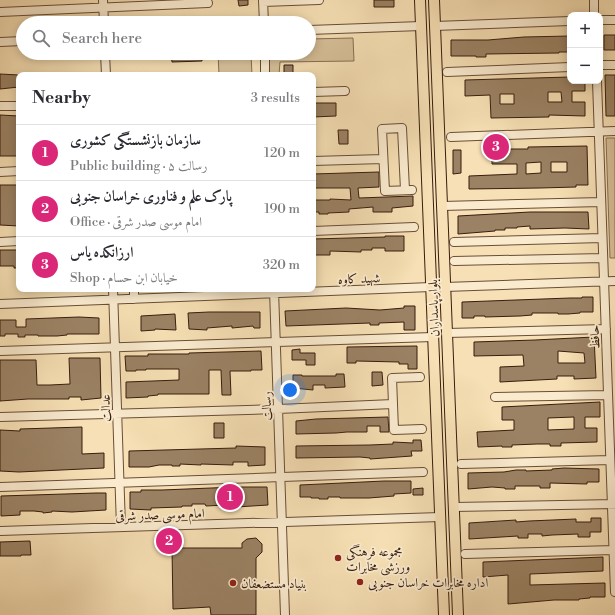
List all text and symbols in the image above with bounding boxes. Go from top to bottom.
map controls [567,12,603,84]
button: + [567,12,603,48]
search box [16,16,316,60]
icon: search [30,27,52,49]
text: Search here [62,29,142,48]
button: − [567,48,603,84]
text: Nearby [32,87,91,109]
text: 3 results [251,90,300,106]
text: سازمان بازنشستگی کشوری [70,131,201,150]
pin: 3 [483,132,509,162]
text: 1 [42,145,48,161]
text: 120 m [264,145,300,161]
text: Public building · رسالت ۵ [70,158,207,174]
text: پارک علم و فناوری خراسان جنوبی [70,187,232,206]
text: 2 [41,201,49,217]
text: 190 m [264,201,300,217]
text: Office · امام موسی صدر شرقی [70,214,202,230]
text: ارزانکده یاس [70,243,133,262]
text: 3 [41,257,49,273]
text: 320 m [263,257,300,273]
text: Shop · خیابان ابن حسام [70,270,178,286]
street label: شهید کاوه [338,270,381,288]
street label: بلوار پاسداران [425,279,444,337]
street label: حافظ [587,324,603,349]
your location [280,380,300,400]
street label: رسالت [258,391,276,421]
street label: عدالت [98,394,114,422]
pin: 1 [217,482,243,512]
street label: امام موسی صدر شرقی [115,505,205,528]
pin: 2 [156,526,182,556]
place label: مجموعه فرهنگی ورزشی مخابرات [346,544,410,576]
marker: مجموعه فرهنگی ورزشی مخابرات [333,553,343,563]
place label: اداره مخابرات خراسان جنوبی [368,575,488,592]
place label: بنیاد مستضعفان [241,576,307,592]
marker: اداره مخابرات خراسان جنوبی [355,577,365,587]
marker: بنیاد مستضعفان [228,578,238,588]

